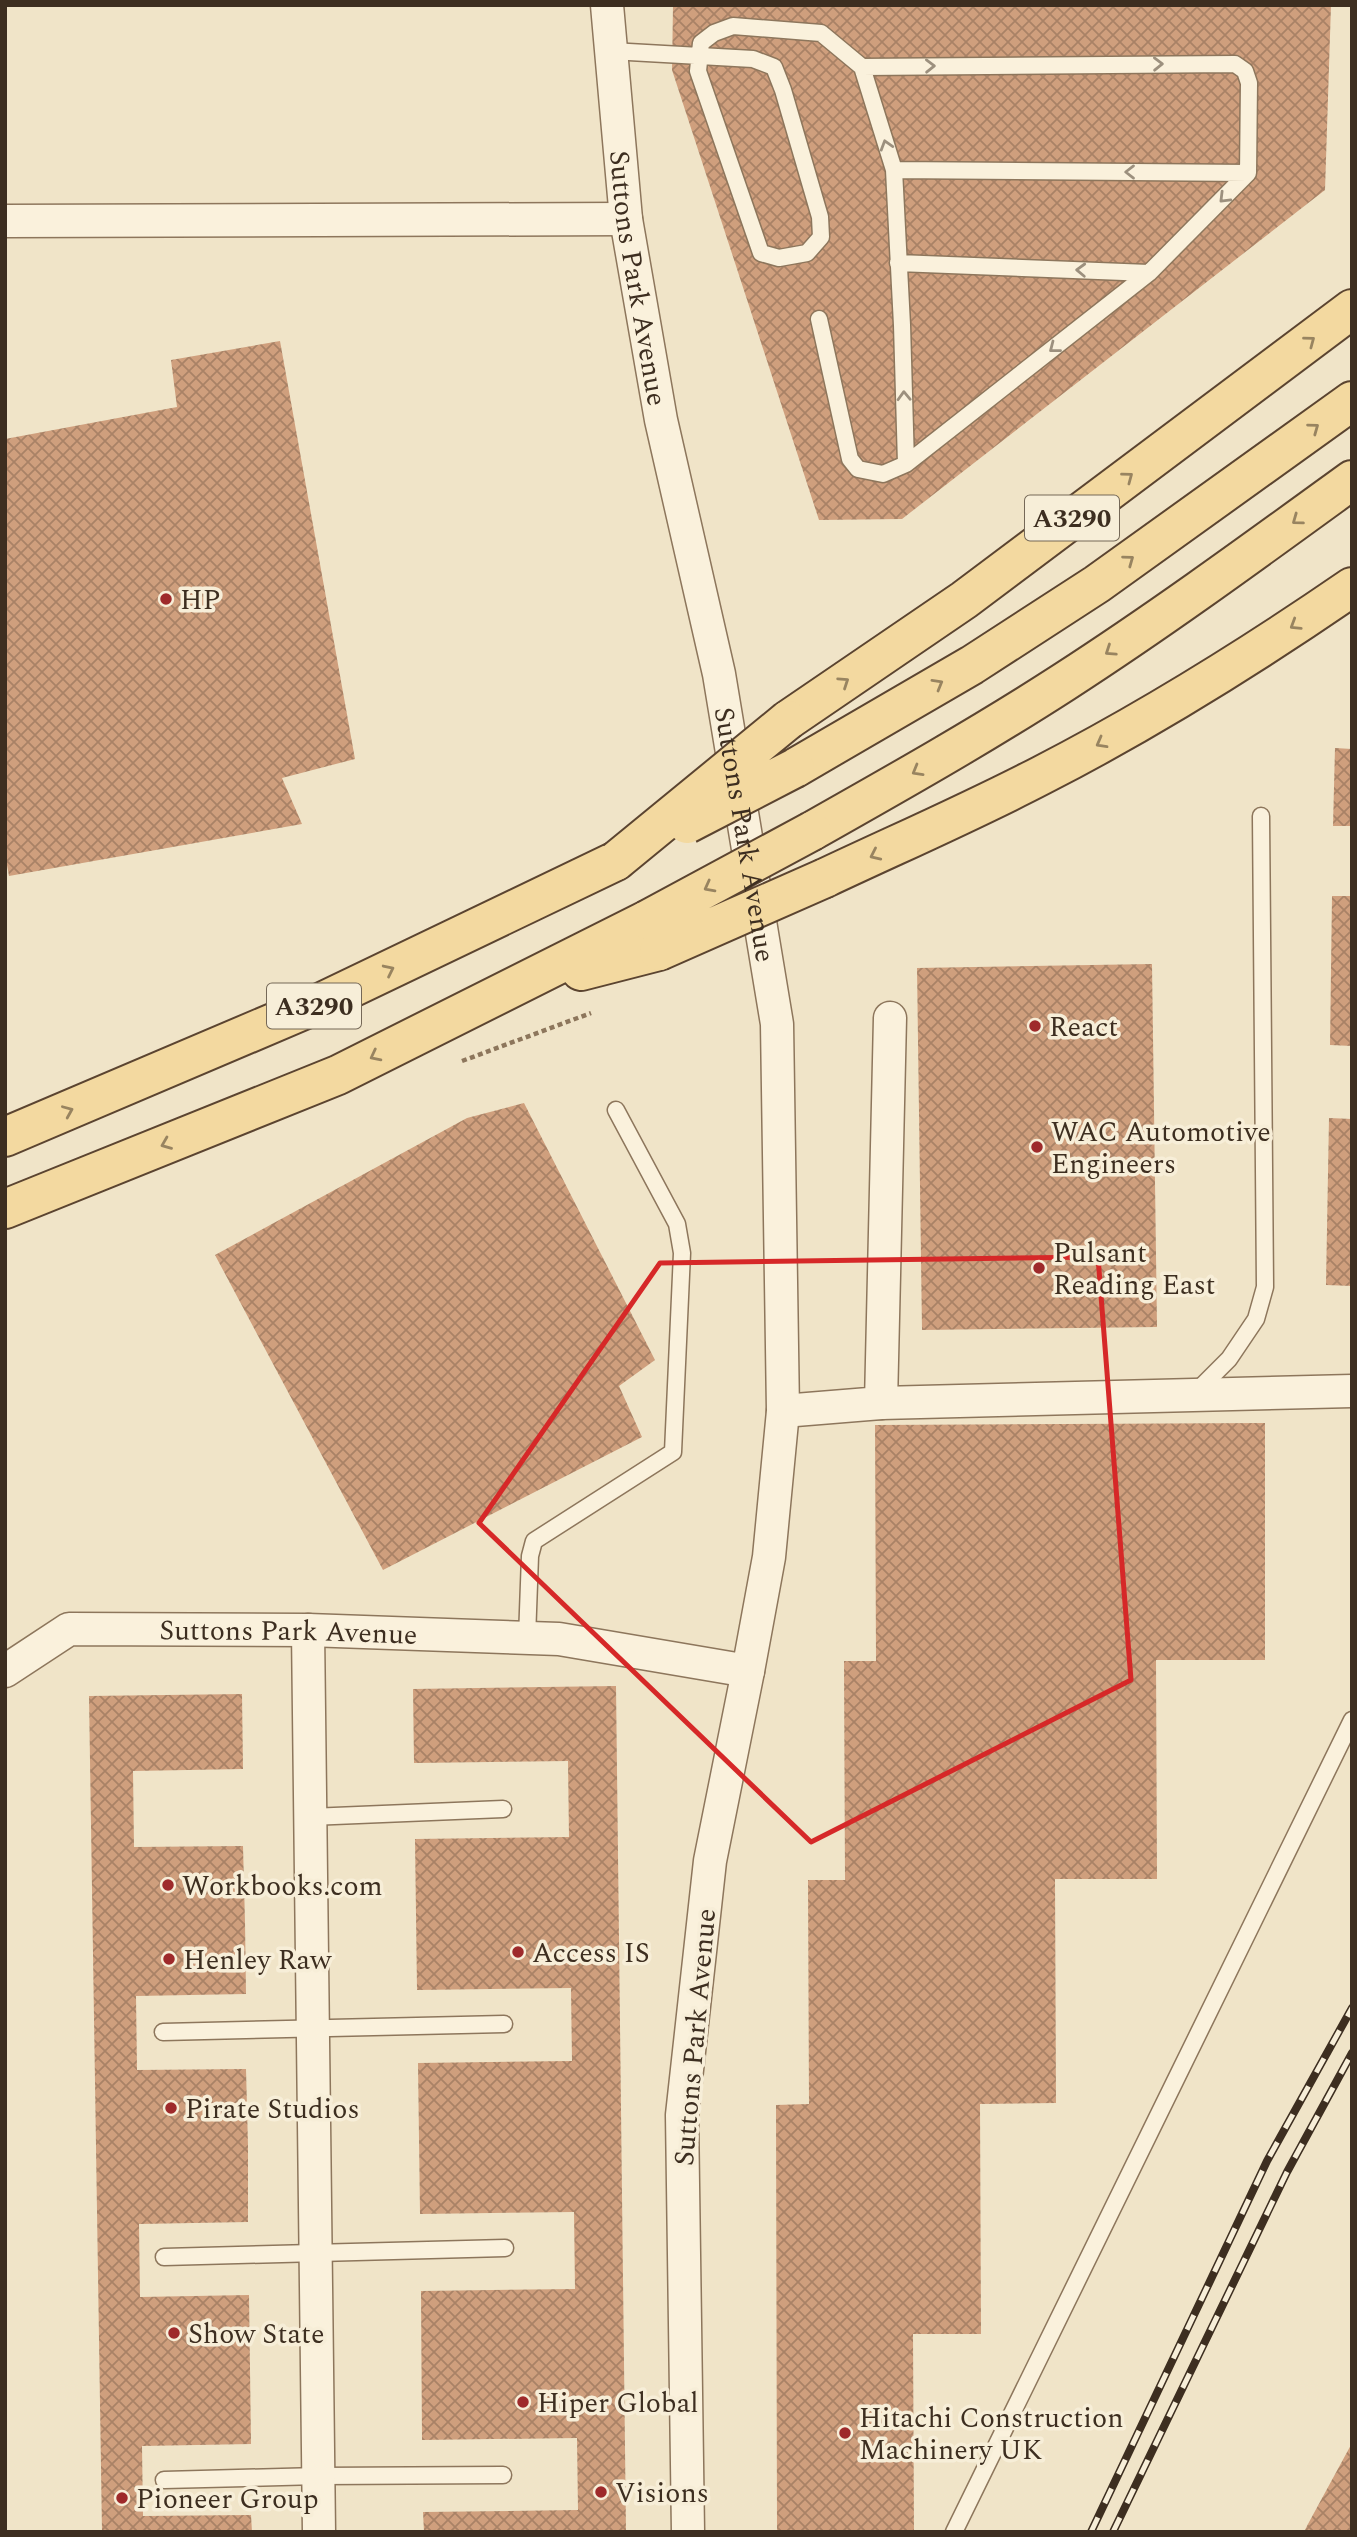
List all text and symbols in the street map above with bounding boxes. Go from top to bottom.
one-way arrow [1153,56,1163,72]
one-way arrow [925,58,936,74]
one-way arrow [880,139,894,152]
street label: Suttons Park Avenue [597,149,678,409]
one-way arrow [1125,164,1135,180]
one-way arrow [1219,189,1232,202]
one-way arrow [1075,263,1086,278]
one-way arrow [1302,336,1315,349]
one-way arrow [1049,340,1061,353]
one-way arrow [896,390,912,400]
one-way arrow [1306,424,1319,436]
one-way arrow [1120,473,1133,485]
road number: A3290 [1025,496,1119,540]
one-way arrow [1292,512,1304,525]
one-way arrow [1121,556,1134,569]
place label: HP [180,579,221,622]
marker: HP [158,591,174,607]
one-way arrow [1290,617,1303,630]
one-way arrow [1105,642,1118,655]
one-way arrow [836,677,849,690]
one-way arrow [931,680,944,693]
street label: Suttons Park Avenue [702,704,786,966]
one-way arrow [1096,735,1108,748]
one-way arrow [912,763,925,776]
one-way arrow [870,846,882,860]
one-way arrow [704,879,717,892]
one-way arrow [381,964,394,978]
road number: A3290 [267,984,361,1028]
place label: React [1049,1006,1118,1049]
marker: React [1027,1018,1043,1034]
one-way arrow [370,1048,382,1062]
one-way arrow [61,1105,73,1119]
place label: WAC Automotive Engineers [1051,1111,1271,1186]
one-way arrow [160,1136,172,1150]
marker: WAC Automotive Engineers [1029,1139,1045,1155]
place label: Pulsant Reading East [1053,1232,1216,1307]
marker: Pulsant Reading East [1031,1260,1047,1276]
street label: Suttons Park Avenue [159,1609,418,1657]
place label: Workbooks.com [182,1865,383,1908]
marker: Workbooks.com [160,1877,176,1893]
street label: Suttons Park Avenue [663,1907,728,2168]
place label: Access IS [532,1932,650,1975]
place label: Henley Raw [183,1939,332,1982]
marker: Access IS [510,1944,526,1960]
marker: Henley Raw [161,1951,177,1967]
place label: Pirate Studios [185,2088,360,2131]
marker: Pirate Studios [163,2100,179,2116]
place label: Show State [188,2313,325,2356]
marker: Show State [166,2325,182,2341]
place label: Hiper Global [537,2382,698,2425]
marker: Hiper Global [515,2394,531,2410]
place label: Hitachi Construction Machinery UK [859,2397,1123,2472]
marker: Hitachi Construction Machinery UK [837,2425,853,2441]
place label: Visions [615,2472,709,2515]
place label: Pioneer Group [136,2478,319,2521]
marker: Visions [593,2484,609,2500]
marker: Pioneer Group [114,2490,130,2506]

